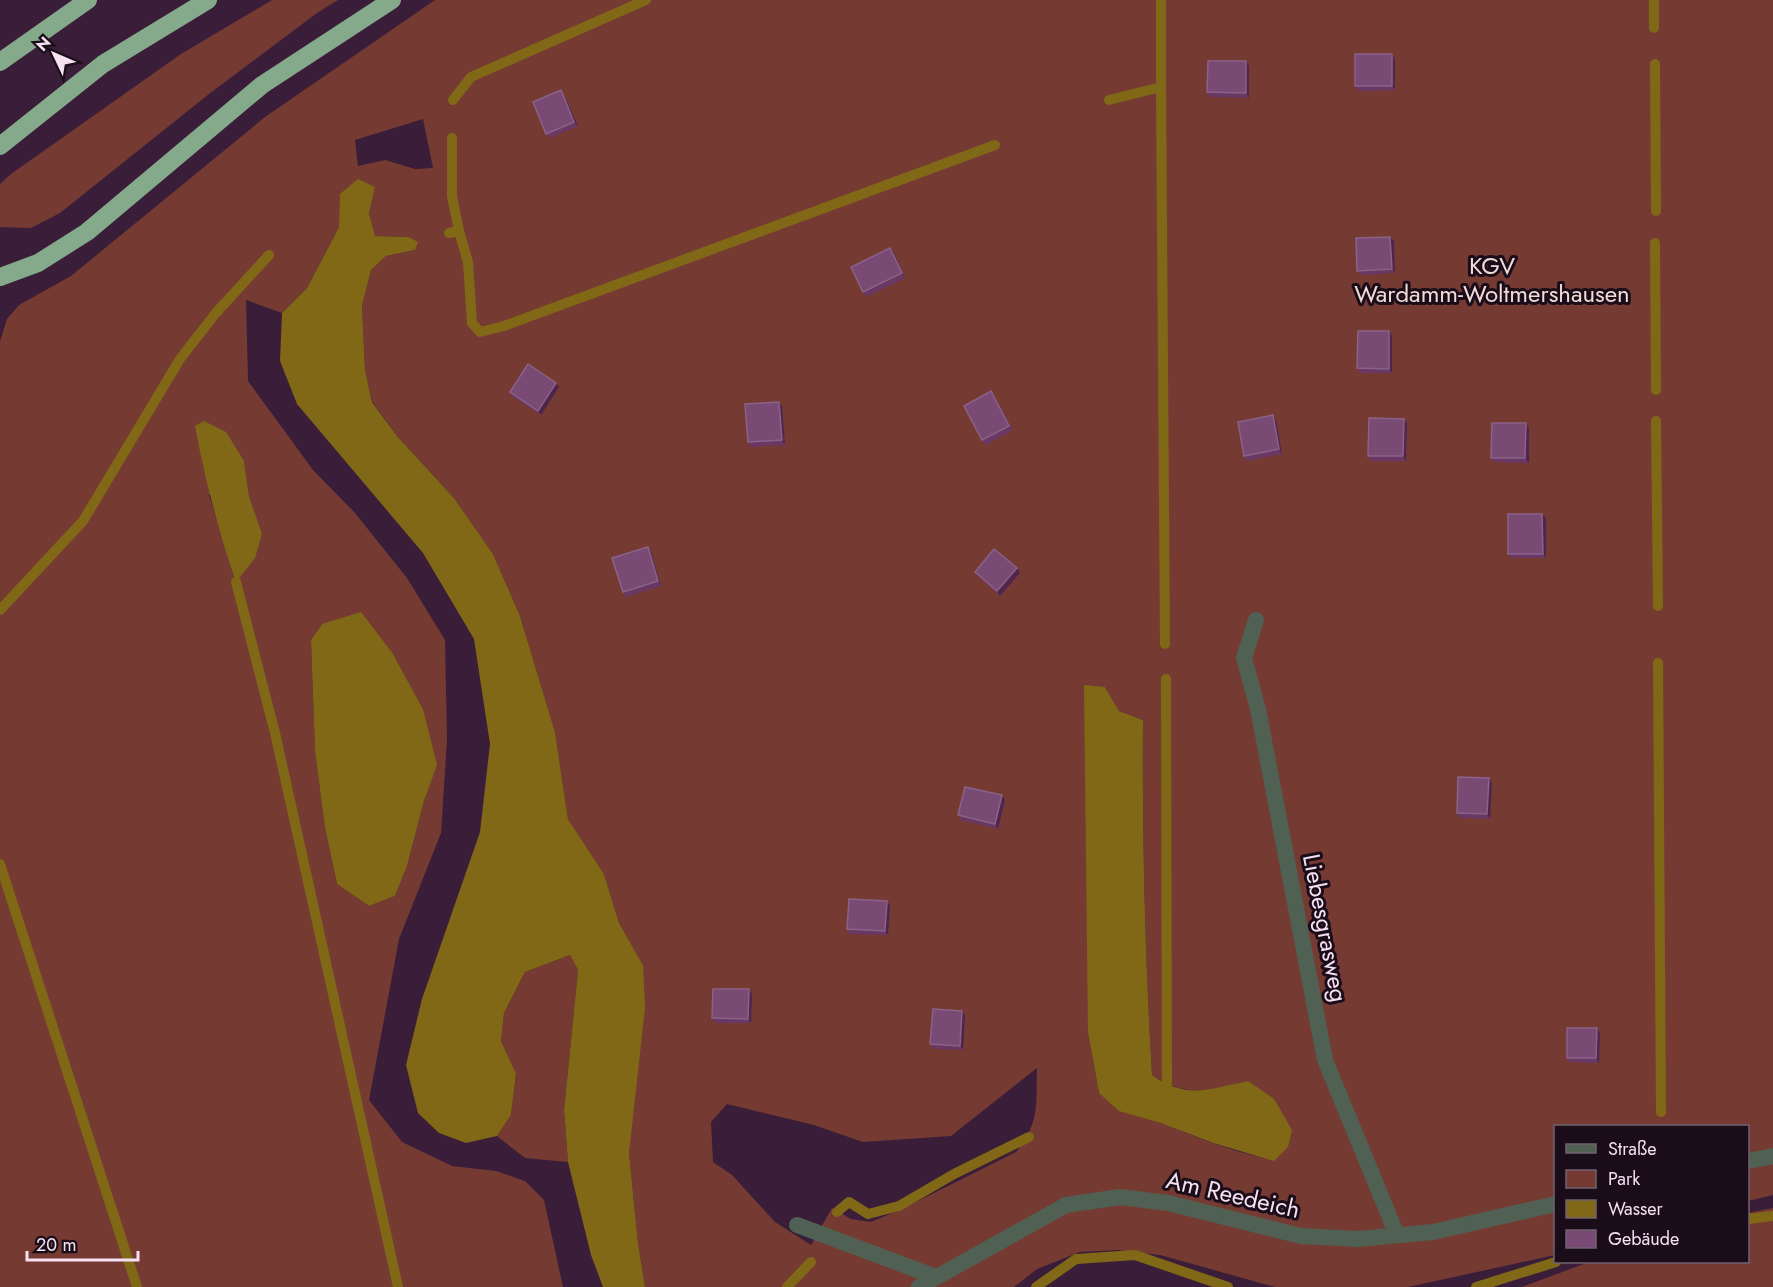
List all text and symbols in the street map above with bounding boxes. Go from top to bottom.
north arrow [24,24,84,84]
text: N [31,31,56,56]
park label: KGV Wardamm-Woltmershausen [1354,248,1630,311]
street label: Liebesgrasweg [1294,851,1357,1005]
legend [1554,1125,1749,1263]
text: Straße [1608,1136,1656,1162]
street label: Am Reedeich [1163,1162,1303,1227]
text: Park [1608,1166,1640,1192]
text: Wasser [1608,1196,1663,1222]
scale bar [27,1224,138,1262]
text: Gebäude [1608,1226,1679,1252]
text: 20 m [36,1232,76,1258]

